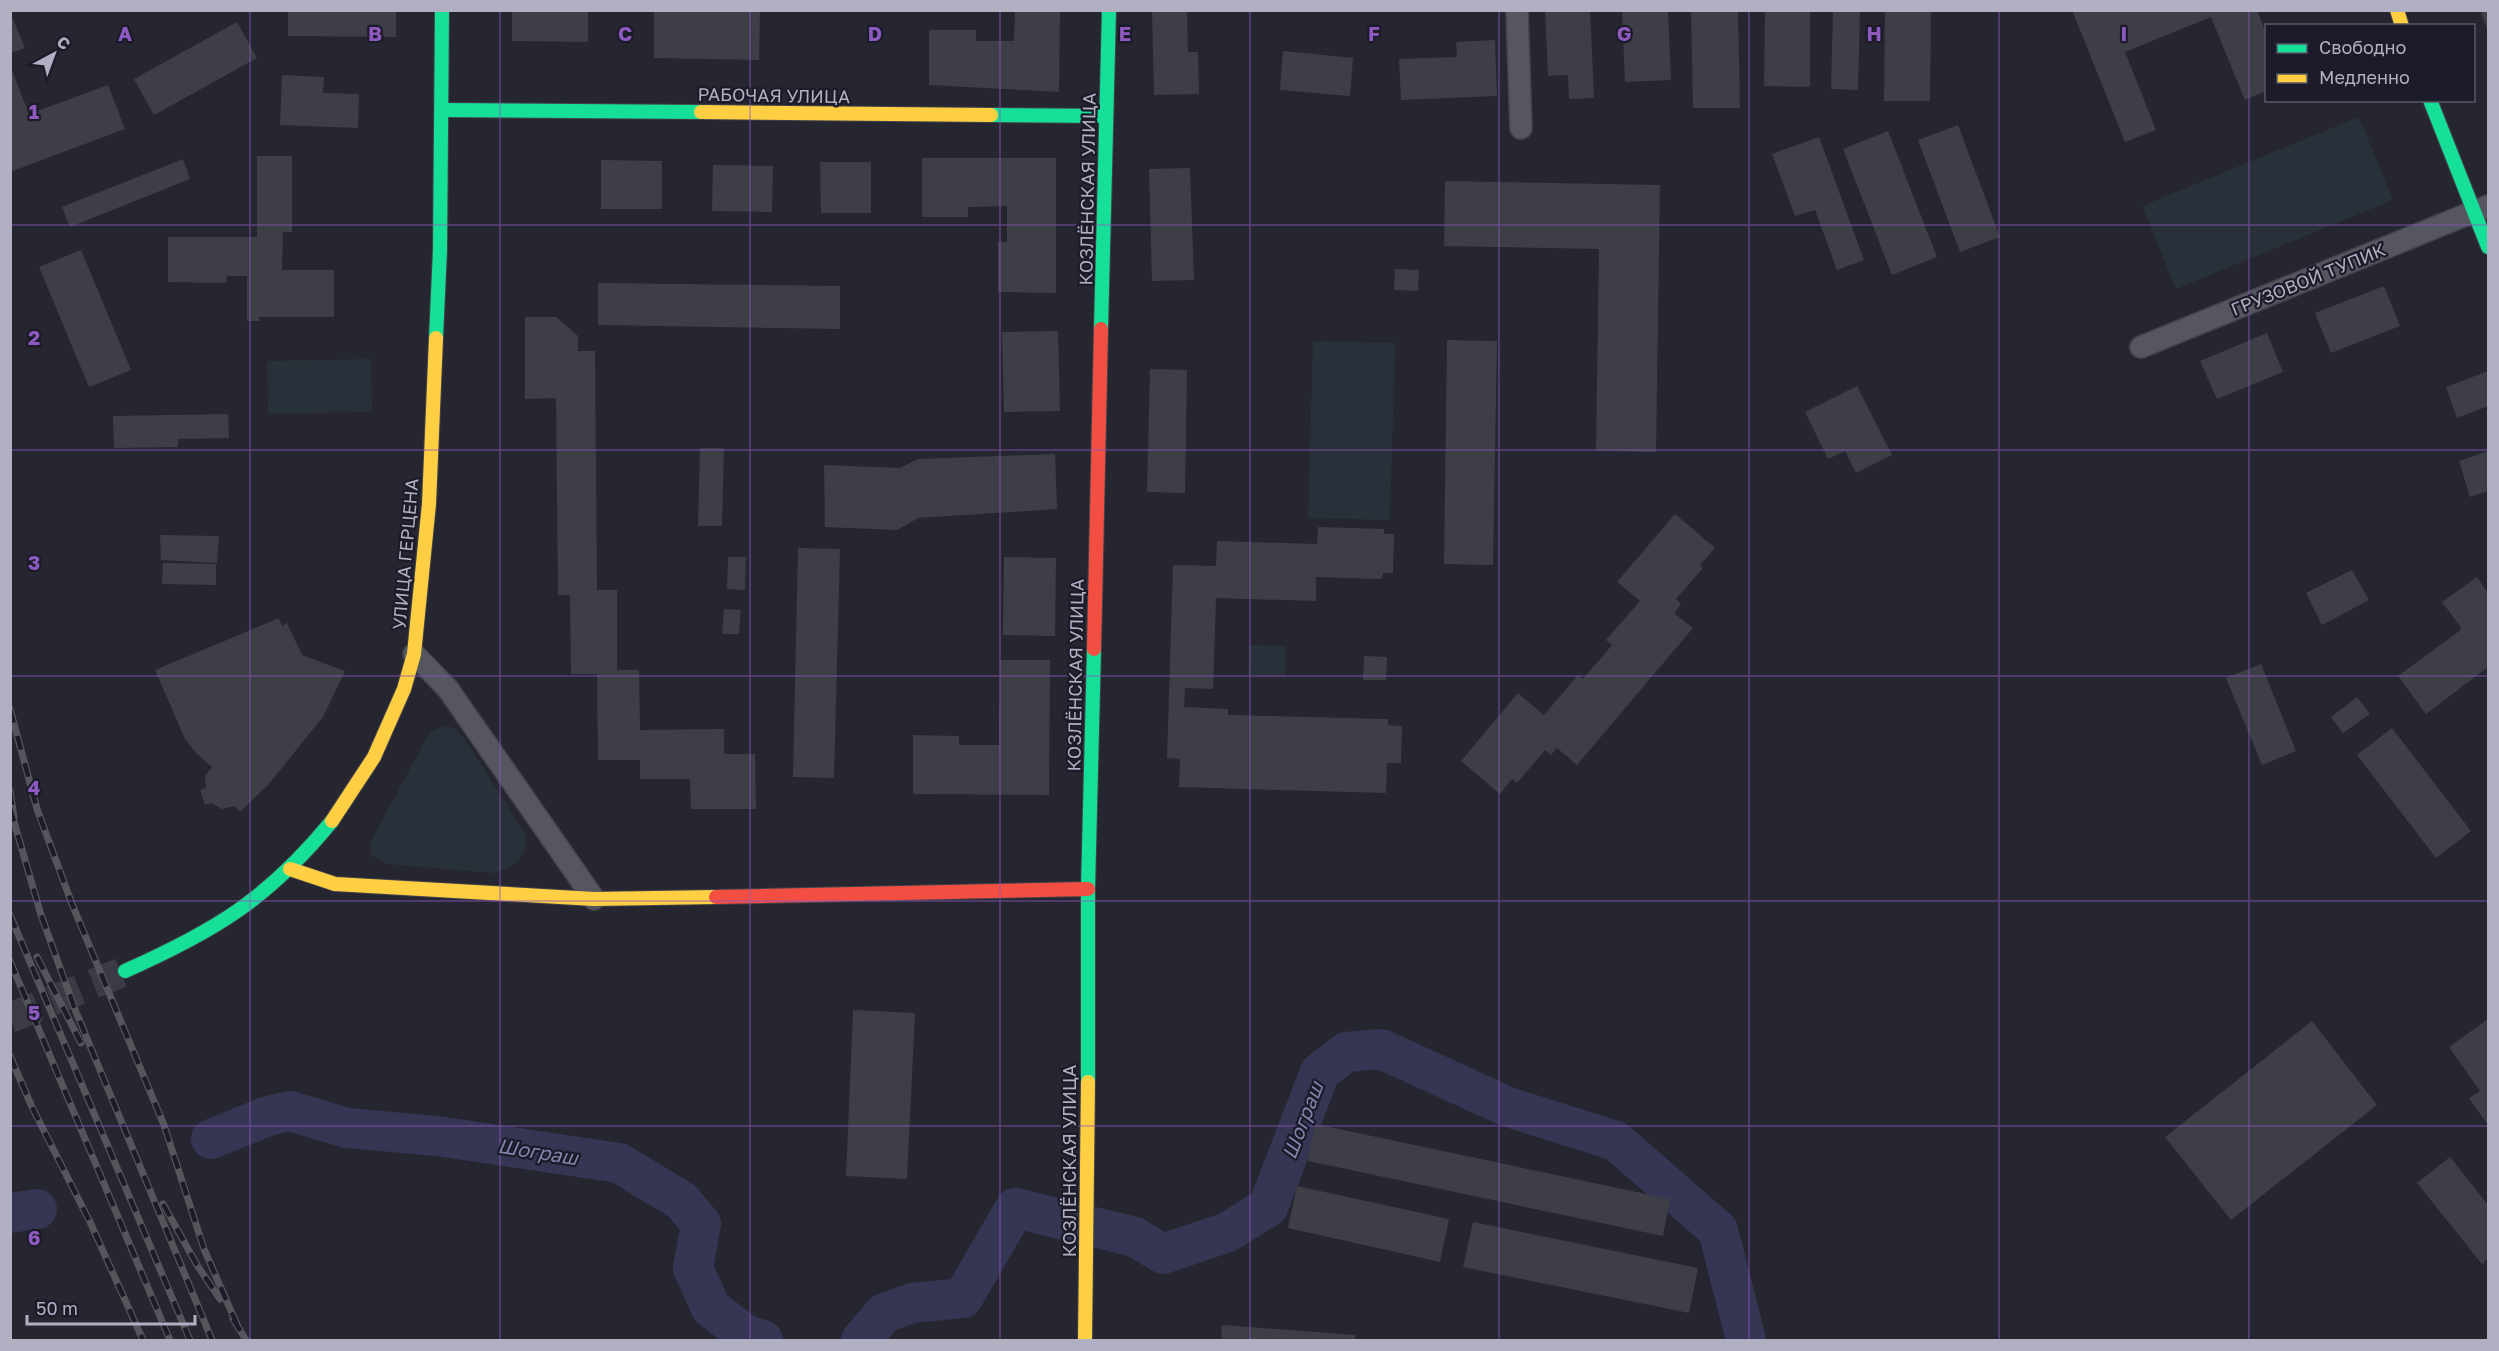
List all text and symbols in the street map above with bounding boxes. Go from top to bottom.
text: A [118,21,132,45]
text: B [368,21,382,45]
text: C [618,21,632,45]
text: D [868,21,882,45]
text: E [1119,21,1131,45]
text: F [1368,21,1380,45]
text: G [1617,21,1631,45]
text: H [1866,21,1882,45]
text: I [2121,21,2127,45]
north arrow [24,24,84,84]
legend [2265,24,2475,102]
text: С [53,31,75,54]
text: Свободно [2319,36,2406,58]
text: Медленно [2319,66,2410,88]
street label: РАБОЧАЯ УЛИЦА [698,83,850,107]
street label: КОЗЛЁНСКАЯ УЛИЦА [1074,93,1100,285]
text: 1 [29,99,39,123]
street label: ГРУЗОВОЙ ТУПИК [2227,238,2389,320]
text: 2 [28,325,40,349]
street label: УЛИЦА ГЕРЦЕНА [387,477,423,631]
text: 3 [28,550,40,574]
street label: КОЗЛЁНСКАЯ УЛИЦА [1062,579,1088,771]
text: 4 [28,775,40,799]
text: 5 [28,1000,40,1024]
street label: КОЗЛЁНСКАЯ УЛИЦА [1058,1065,1080,1257]
water label: Шограш [1276,1076,1328,1162]
water label: Шограш [496,1133,581,1169]
text: 6 [28,1225,40,1249]
scale bar [27,1288,195,1326]
text: 50 m [36,1297,78,1319]

